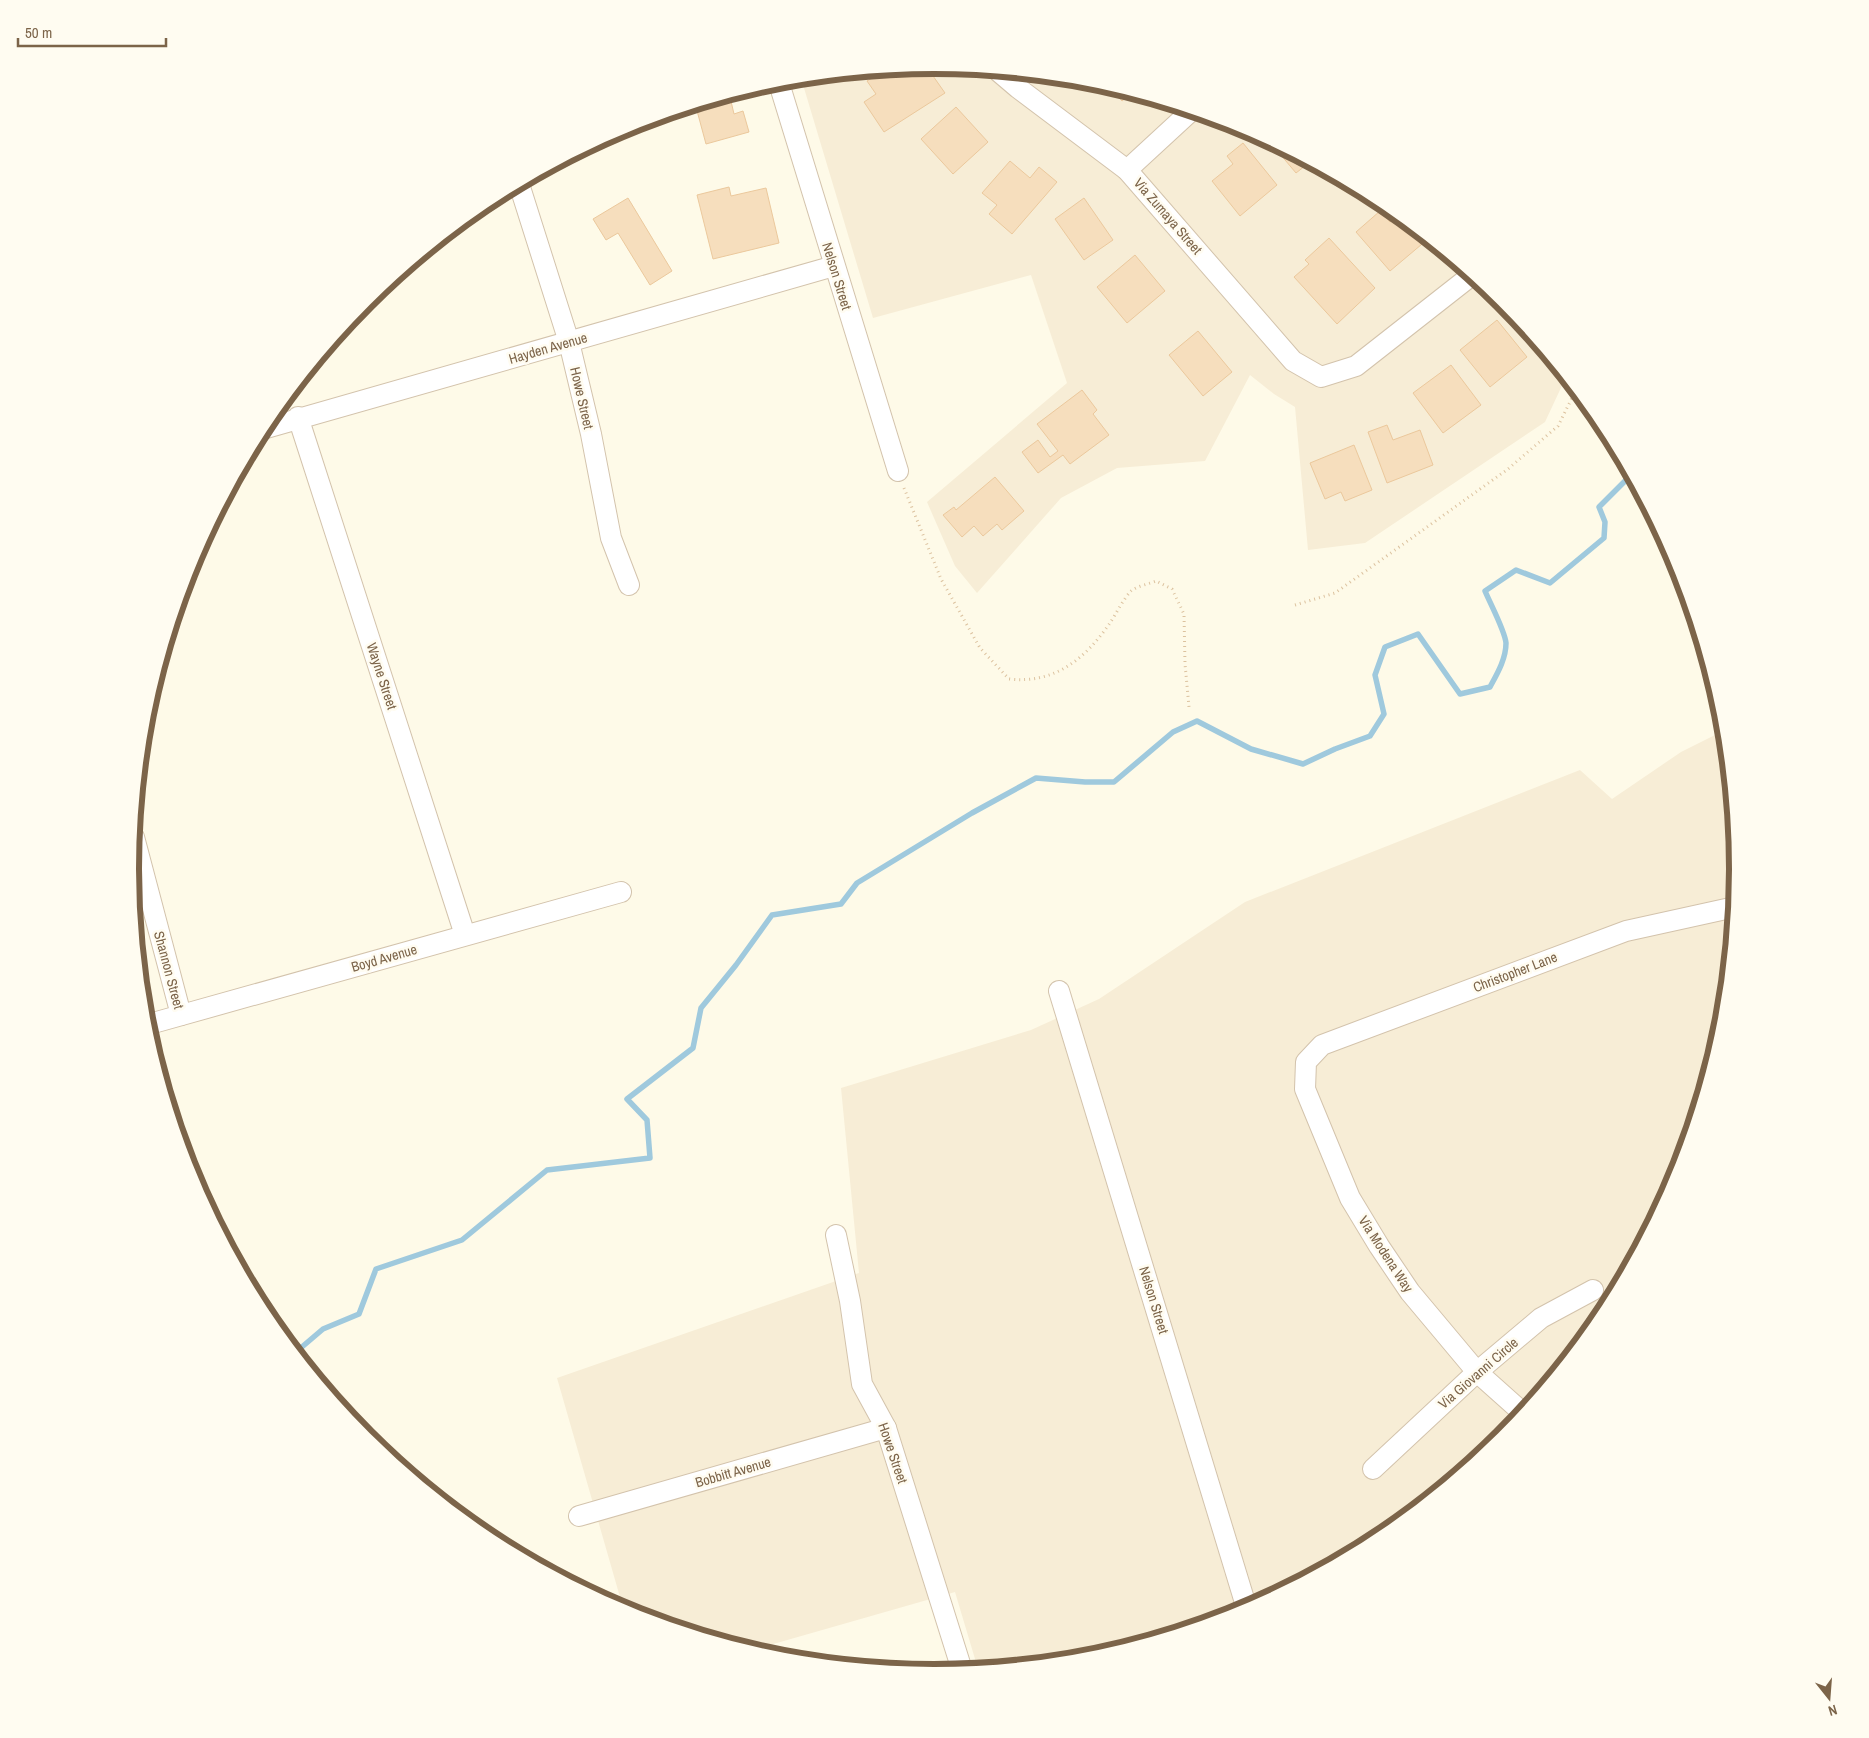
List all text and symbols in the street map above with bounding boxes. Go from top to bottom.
scale bar [18,15,165,47]
text: 50 m [25,22,52,43]
street label: Via Zumaya Street [1130,174,1206,258]
street label: Nelson Street [818,240,856,312]
street label: Hayden Avenue [507,328,589,368]
street label: Howe Street [566,365,598,431]
street label: Wayne Street [363,640,401,712]
street label: Shannon Street [150,929,188,1011]
street label: Boyd Avenue [349,940,419,976]
street label: Christopher Lane [1470,948,1560,996]
street label: Via Modena Way [1355,1212,1417,1296]
street label: Nelson Street [1135,1264,1173,1336]
street label: Via Giovanni Circle [1434,1333,1522,1413]
street label: Howe Street [874,1420,912,1486]
street label: Bobbitt Avenue [693,1453,773,1491]
north arrow [1804,1673,1854,1723]
text: N [1826,1701,1839,1720]

